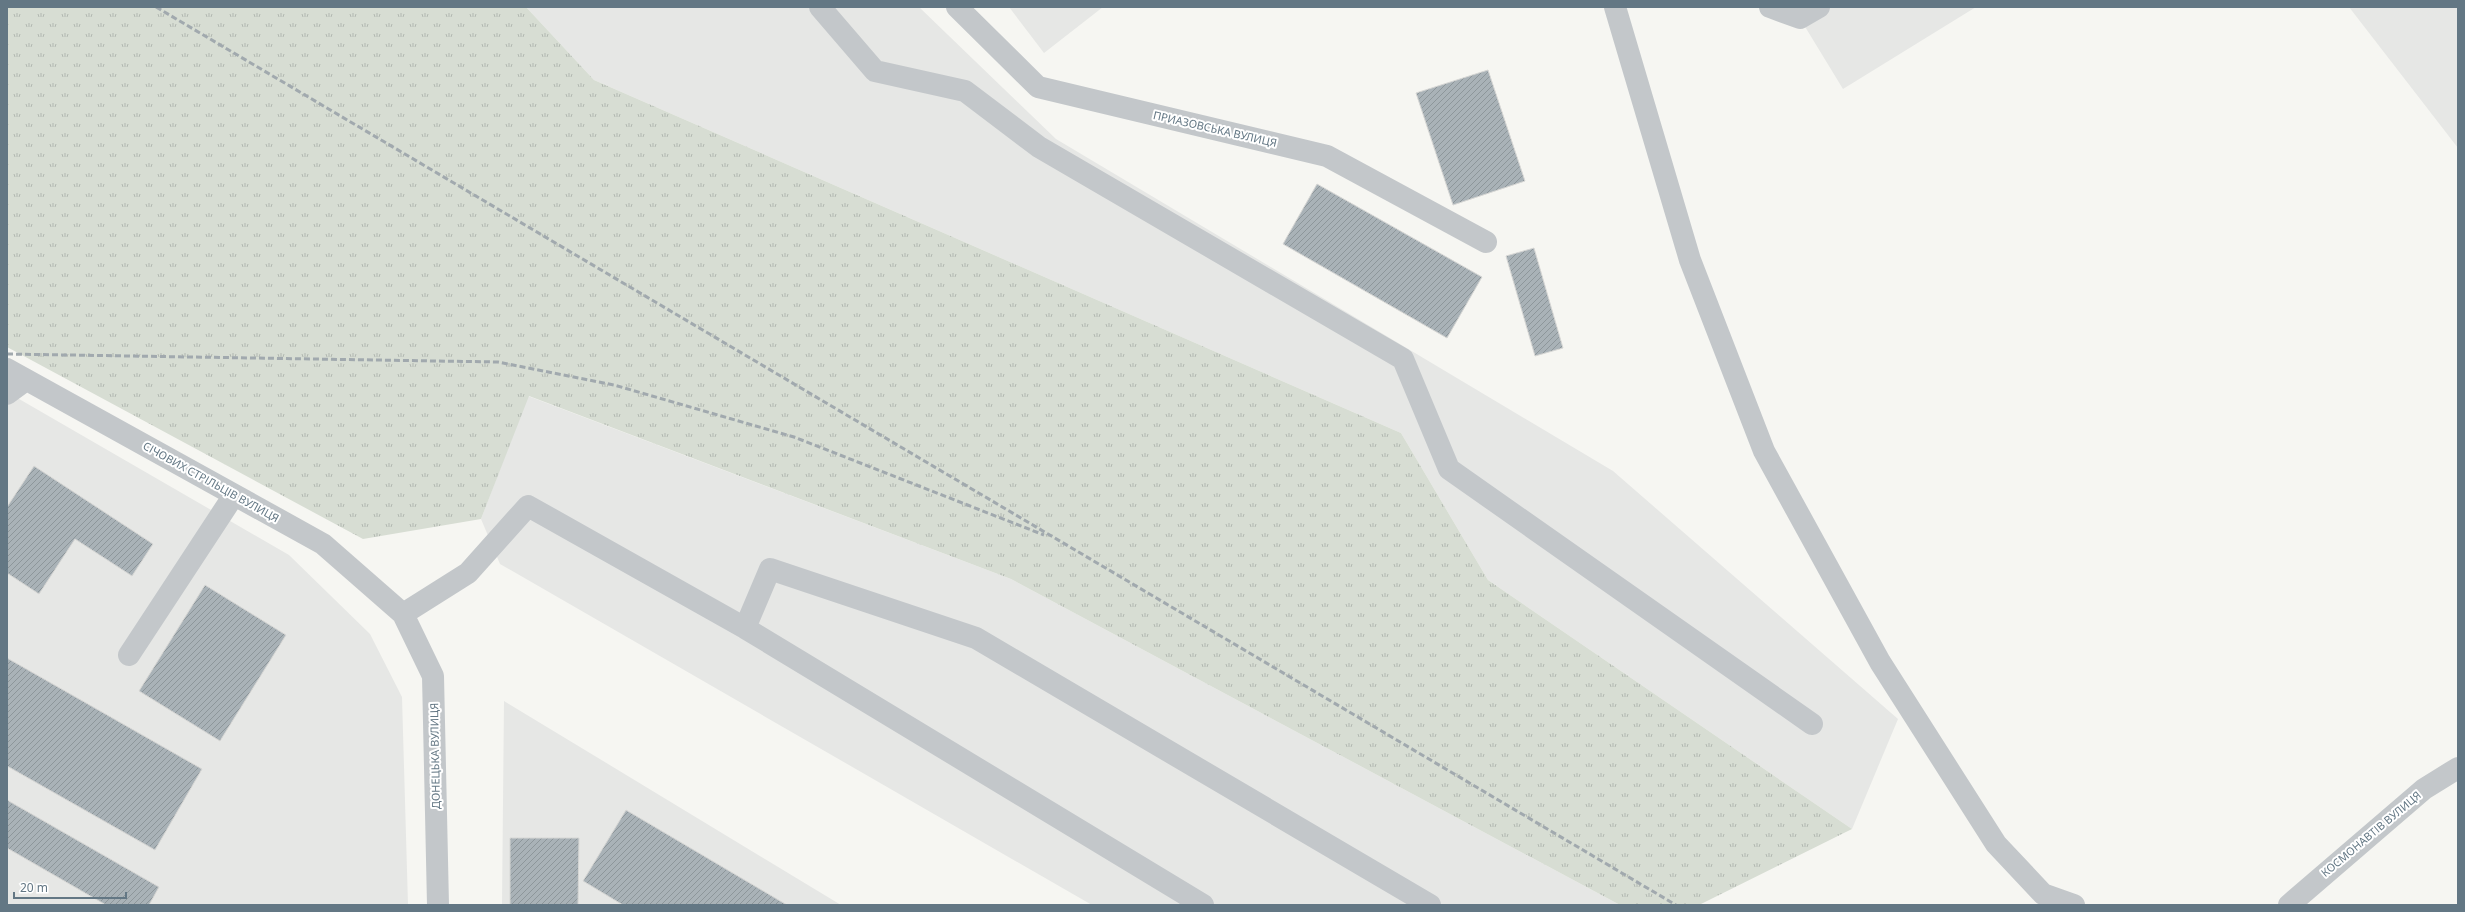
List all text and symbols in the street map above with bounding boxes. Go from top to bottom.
street label: ПРИАЗОВСЬКА ВУЛИЦЯ [1152,107,1278,150]
street label: СІЧОВИХ СТРІЛЬЦІВ ВУЛИЦЯ [141,438,282,525]
street label: ДОНЕЦЬКА ВУЛИЦЯ [426,703,443,809]
street label: КОСМОНАВТІВ ВУЛИЦЯ [2318,787,2424,880]
scale bar [14,874,126,900]
text: 20 m [20,879,48,896]

